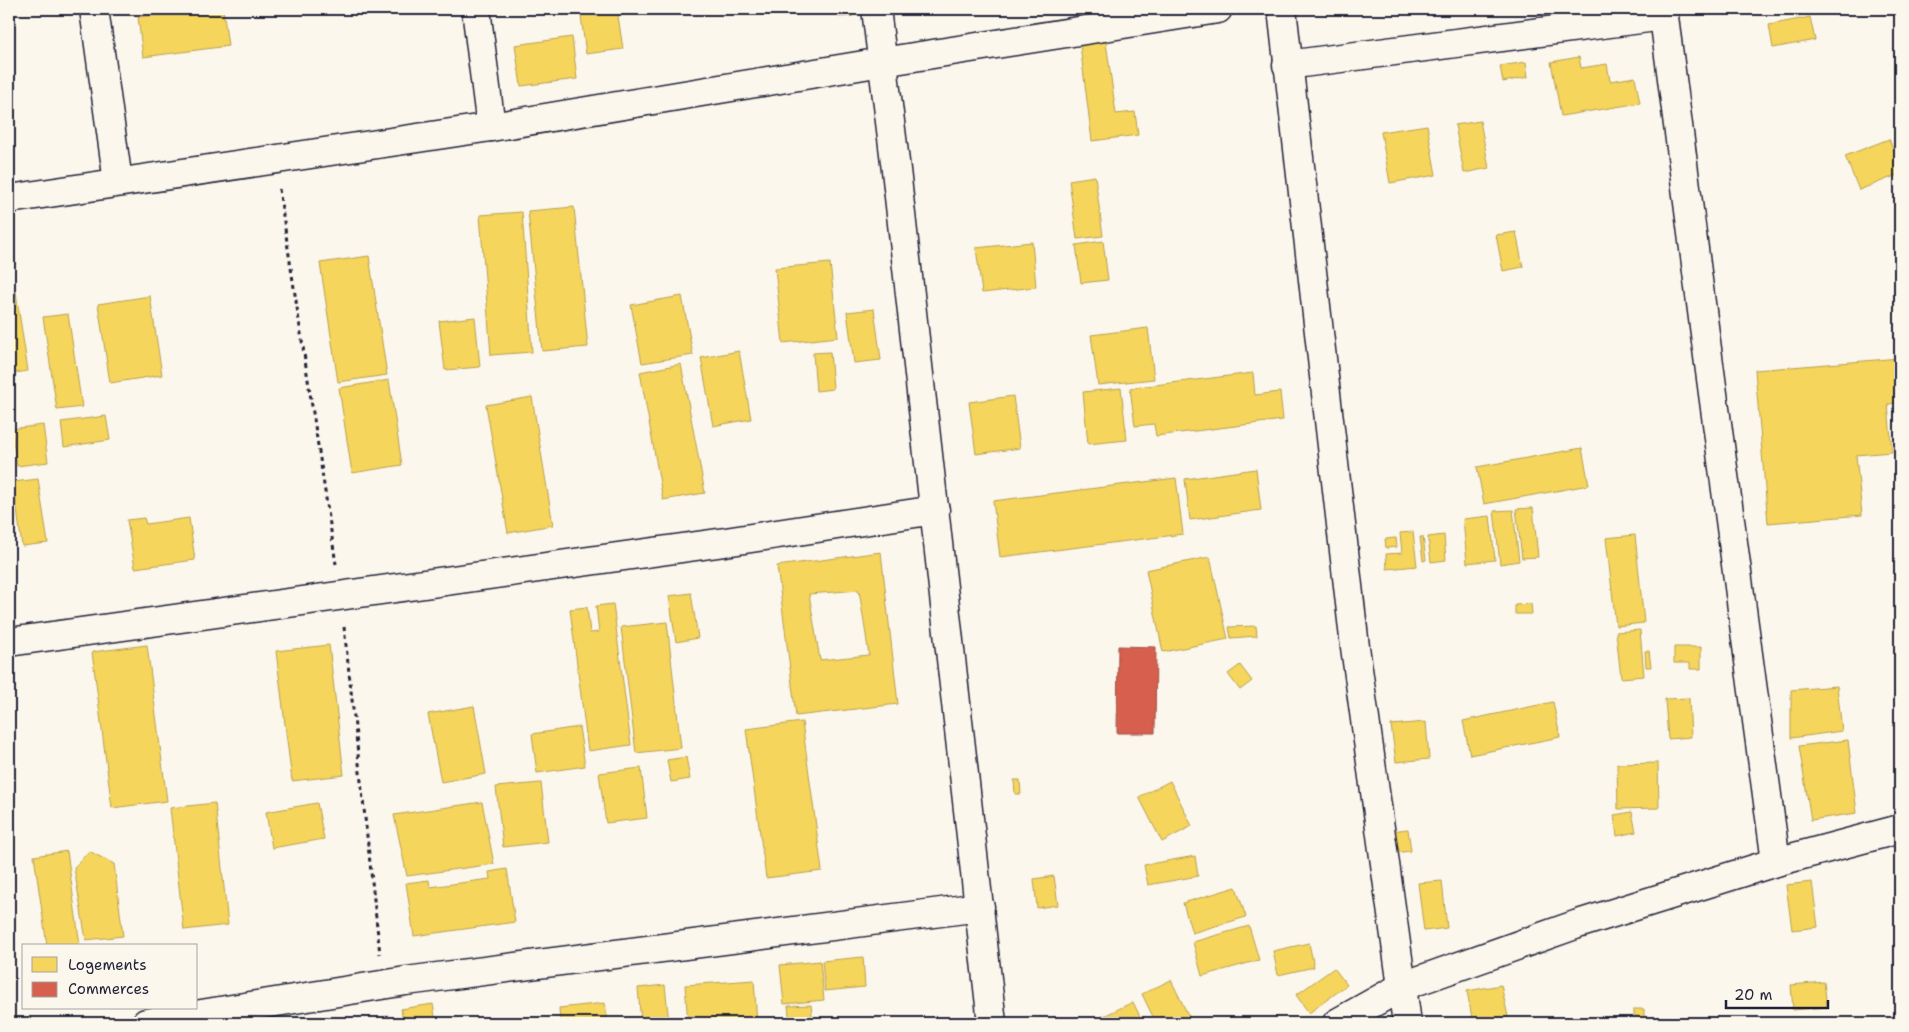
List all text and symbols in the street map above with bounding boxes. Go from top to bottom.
legend [22,944,198,1010]
text: Logements [68,955,147,975]
scale bar [1726,977,1829,1009]
text: Commerces [68,979,149,999]
text: 20 m [1734,985,1773,1005]

